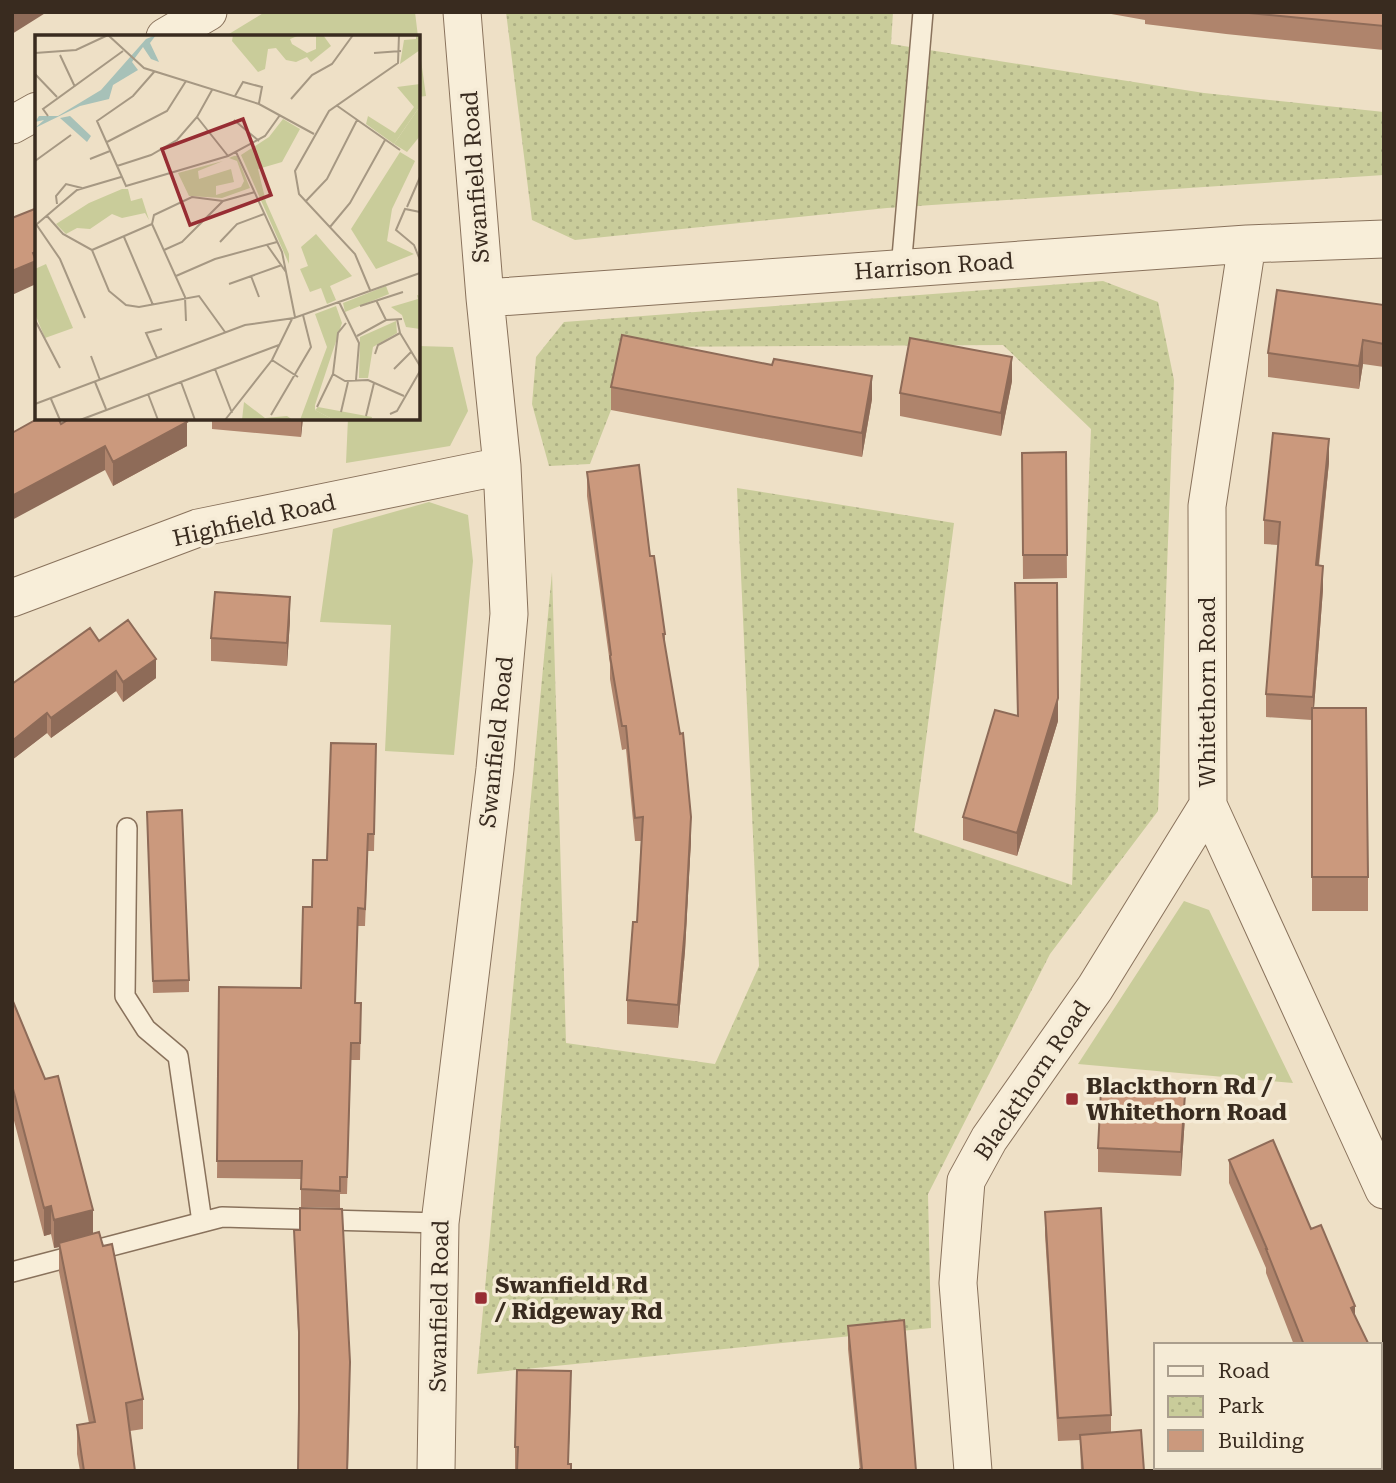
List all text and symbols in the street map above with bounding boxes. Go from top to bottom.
inset map [35,35,420,420]
street label: Swanfield Road [456,90,495,264]
street label: Harrison Road [853,247,1015,286]
street label: Highfield Road [170,489,339,552]
street label: Whitethorn Road [1194,596,1221,788]
street label: Swanfield Road [474,655,519,829]
street label: Blackthorn Road [969,995,1096,1165]
place label: Blackthorn Rd / Whitethorn Road [1086,1073,1287,1126]
marker: Blackthorn Rd / Whitethorn Road [1064,1091,1080,1107]
street label: Swanfield Road [424,1219,455,1392]
place label: Swanfield Rd / Ridgeway Rd [494,1272,663,1325]
marker: Swanfield Rd / Ridgeway Rd [473,1290,489,1306]
legend [1154,1343,1382,1469]
text: Road [1218,1359,1270,1383]
text: Park [1218,1394,1264,1418]
text: Building [1218,1429,1304,1453]

